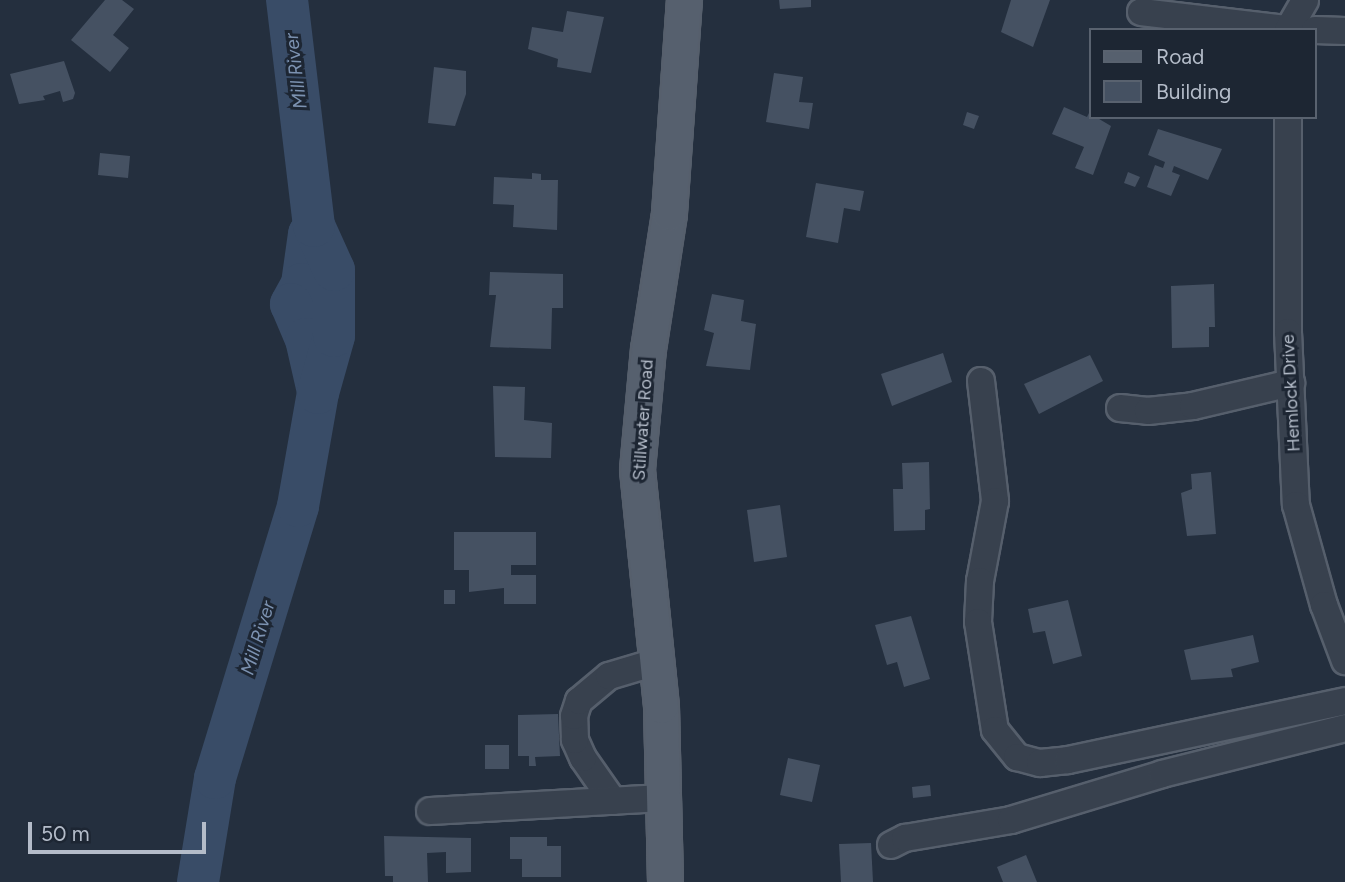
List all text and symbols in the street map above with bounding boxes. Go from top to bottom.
legend [1090,28,1317,119]
water label: Mill River [280,32,312,110]
text: Road [1156,44,1204,69]
text: Building [1156,79,1231,104]
street label: Hemlock Drive [1277,334,1305,452]
street label: Stillwater Road [628,359,658,481]
water label: Mill River [236,598,280,678]
scale bar [32,808,210,852]
text: 50 m [41,821,90,846]

